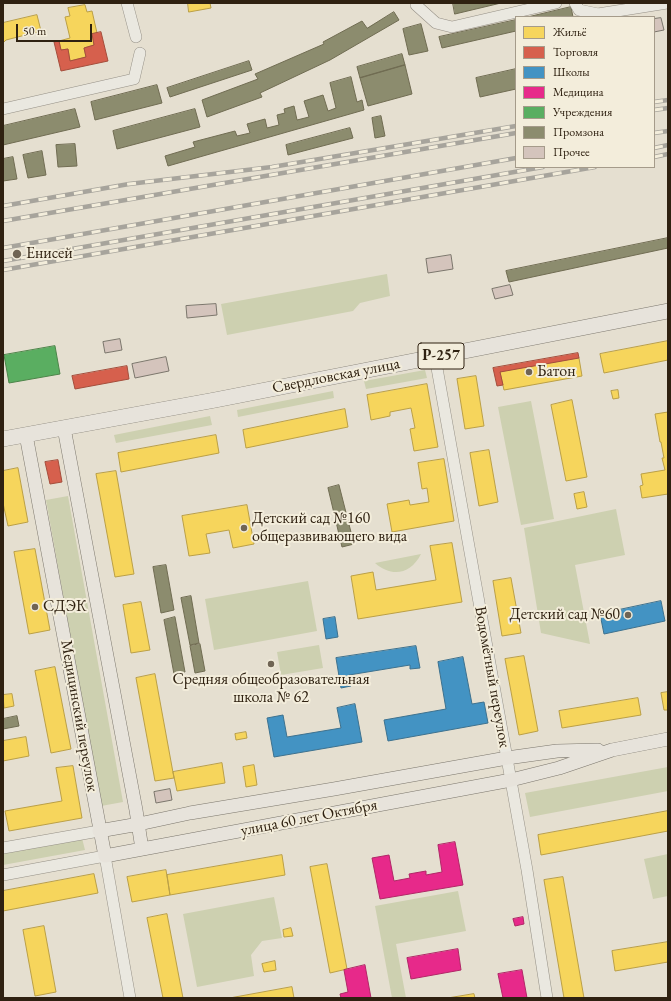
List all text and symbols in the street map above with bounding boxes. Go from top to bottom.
scale bar [18,16,94,42]
legend [515,16,655,168]
text: 50 m [23,23,46,39]
text: Жильё [553,24,586,40]
text: Торговля [553,44,598,60]
text: Школы [553,64,590,80]
text: Медицина [553,84,604,100]
text: Учреждения [553,104,612,120]
text: Промзона [553,124,604,140]
text: Прочее [553,144,590,160]
place label: Енисей [26,244,73,264]
marker: Енисей [11,248,23,260]
road number: Р-257 [418,343,464,369]
street label: Свердловская улица [270,354,402,398]
place label: Батон [537,362,576,382]
marker: Батон [524,367,534,377]
place label: Детский сад №160 общеразвивающего вида [252,509,407,547]
marker: Детский сад №160 общеразвивающего вида [239,523,249,533]
place label: СДЭК [43,597,87,617]
marker: СДЭК [30,602,40,612]
street label: Водомётный переулок [470,605,514,749]
place label: Детский сад №60 [510,605,620,625]
marker: Детский сад №60 [623,610,633,620]
street label: Медицинский переулок [56,639,102,793]
marker: Средняя общеобразовательная школа № 62 [266,659,276,669]
place label: Средняя общеобразовательная школа № 62 [172,670,370,708]
street label: улица 60 лет Октября [239,795,379,841]

